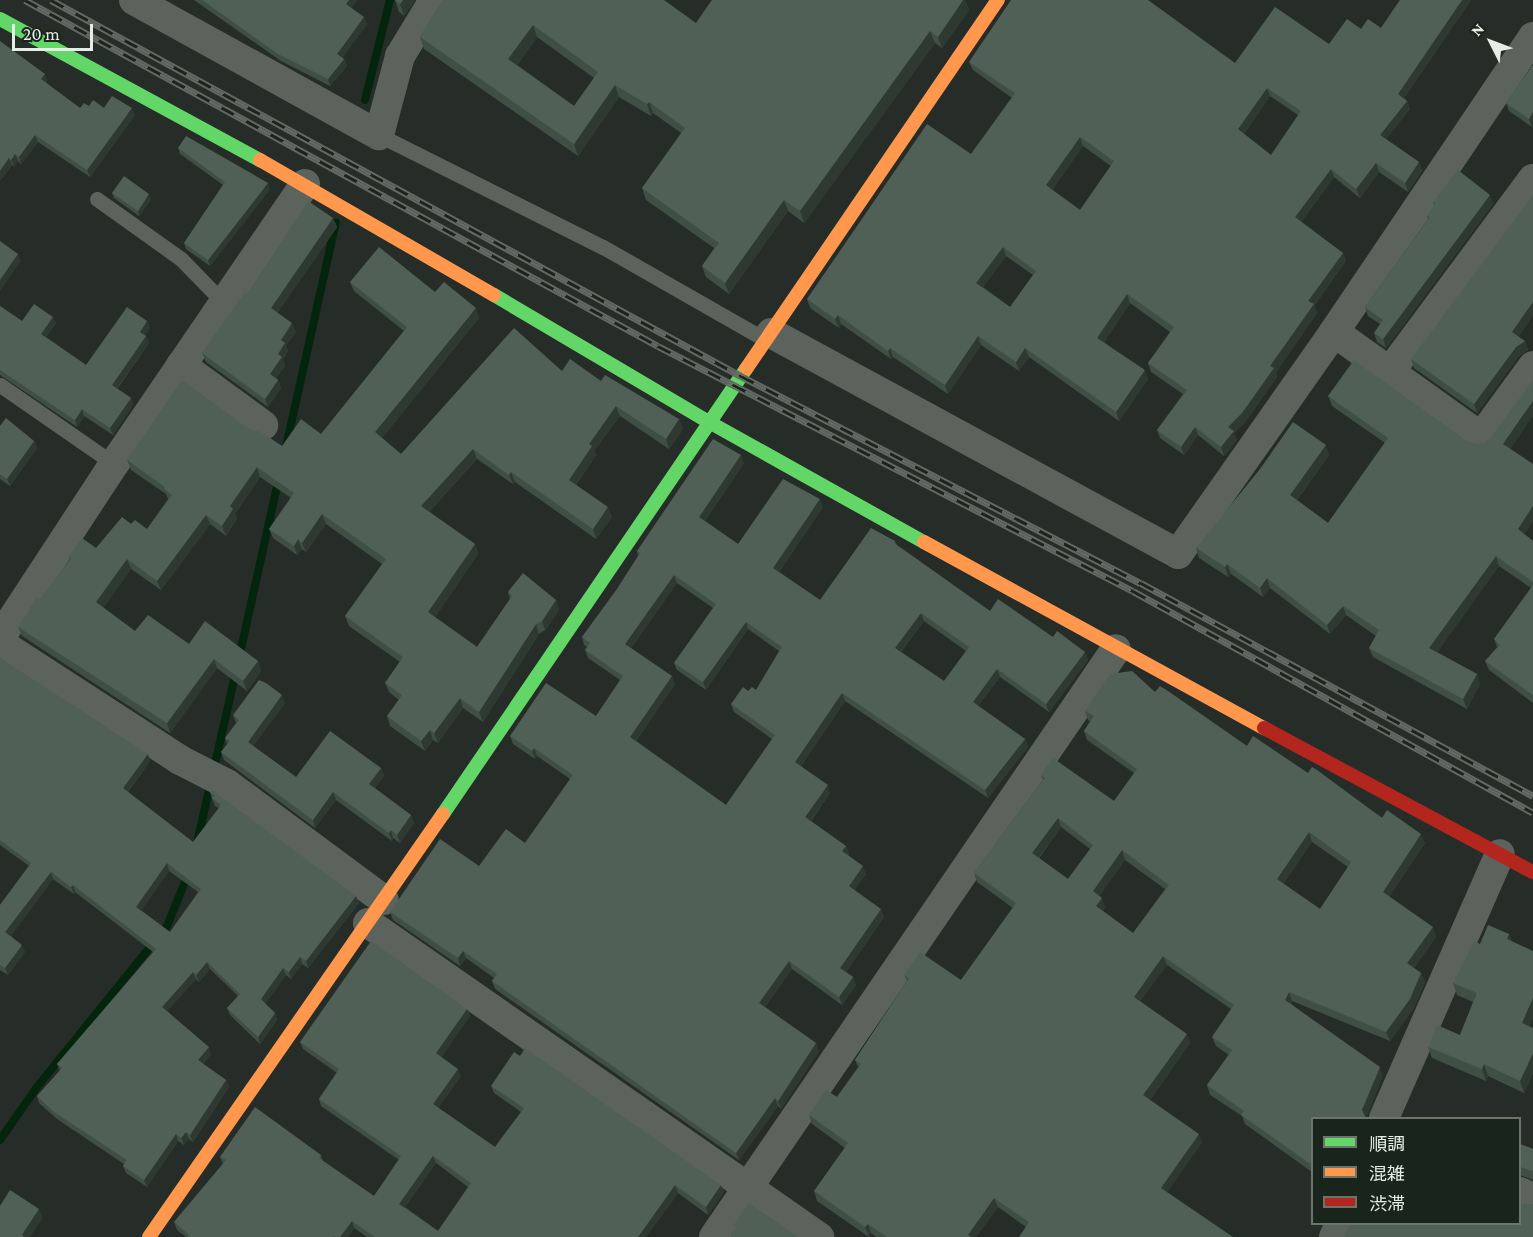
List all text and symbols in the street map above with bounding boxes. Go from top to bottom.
scale bar [15,12,96,50]
north arrow [1461,12,1521,72]
text: N [1467,20,1487,39]
text: 20 m [23,24,60,44]
legend [1311,1117,1521,1225]
text: 順調 [1369,1134,1405,1154]
text: 混雑 [1369,1164,1405,1184]
text: 渋滞 [1369,1194,1405,1214]

